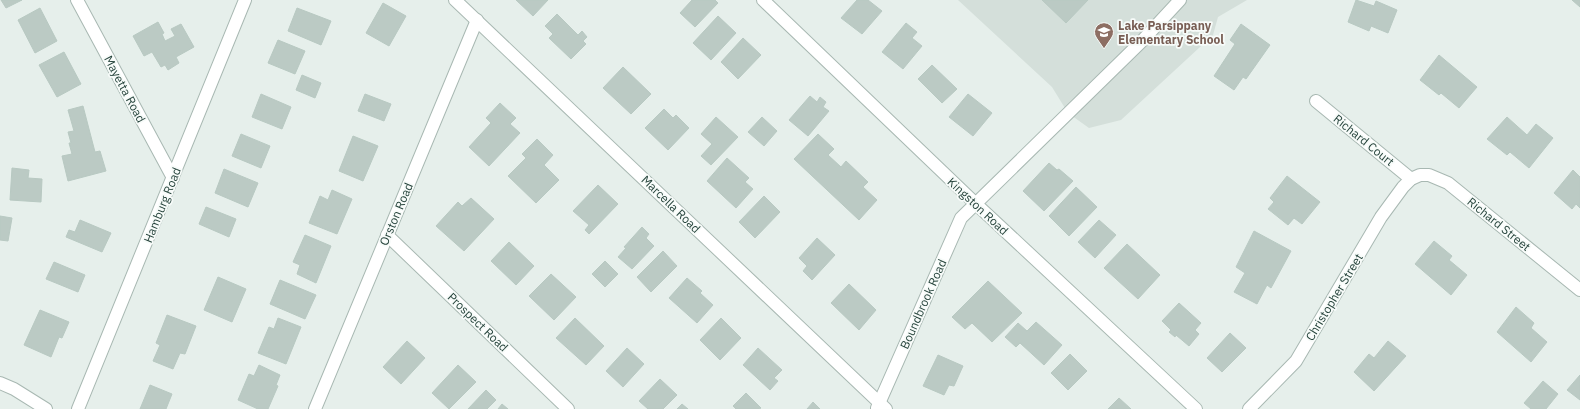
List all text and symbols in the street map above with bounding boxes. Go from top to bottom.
place label: Lake Parsippany Elementary School [1118,18,1224,47]
school or university icon: Lake Parsippany Elementary School [1093,21,1115,49]
street label: Mayetta Road [101,53,149,125]
street label: Richard Court [1331,111,1397,169]
street label: Hamburg Road [140,165,184,245]
street label: Marcella Road [638,172,704,236]
street label: Kingston Road [944,174,1012,238]
street label: Orston Road [376,180,416,248]
street label: Richard Street [1464,194,1534,254]
street label: Christopher Street [1302,251,1366,343]
street label: Boundbrook Road [896,257,950,351]
street label: Prospect Road [445,289,511,355]

